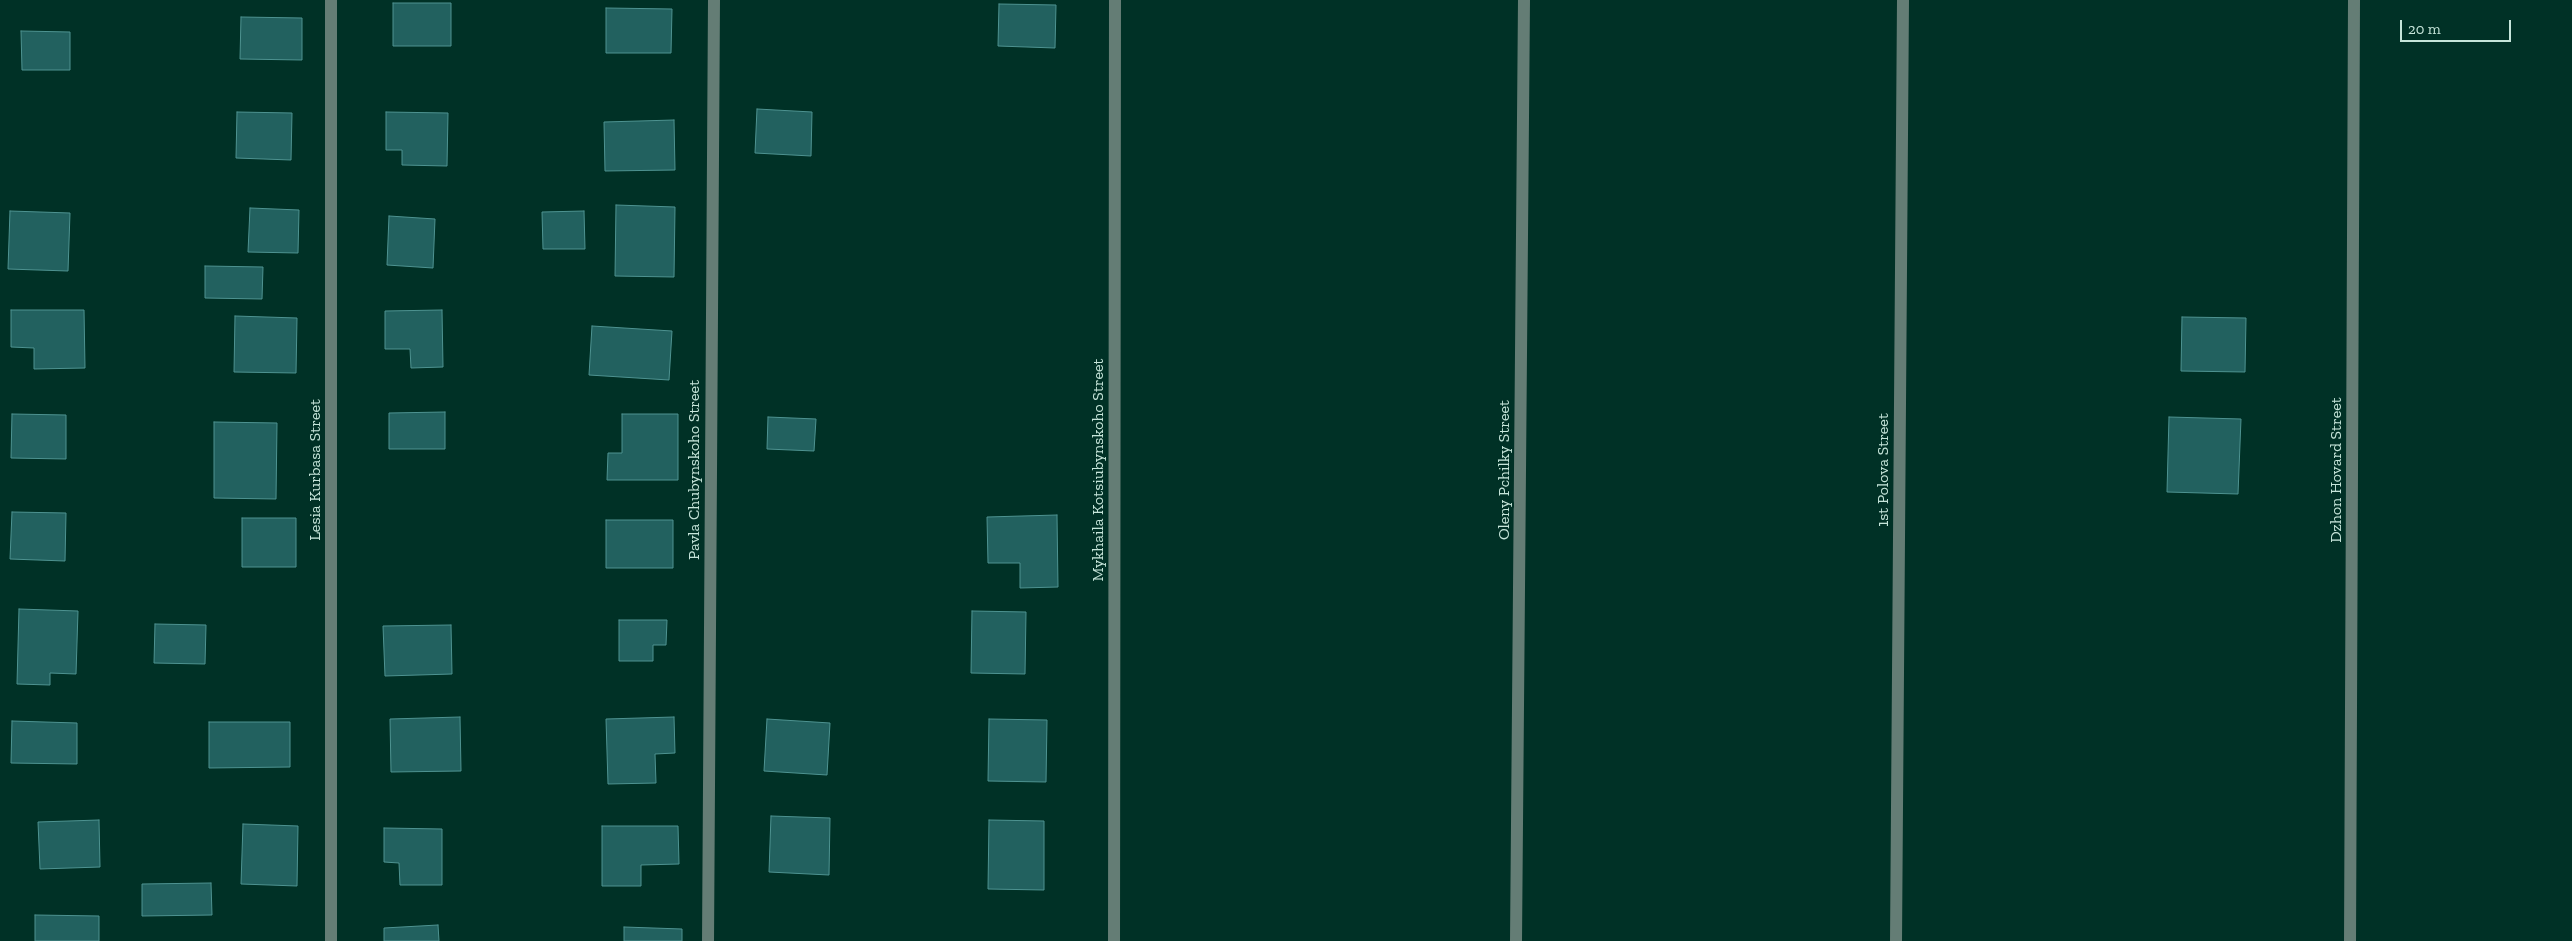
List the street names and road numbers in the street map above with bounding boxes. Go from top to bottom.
street label: Mykhaila Kotsiubynskoho Street [1088,358,1108,582]
street label: Pavla Chubynskoho Street [684,380,704,560]
street label: Dzhon Hovard Street [2326,397,2346,543]
street label: Lesia Kurbasa Street [305,399,325,541]
street label: Oleny Pchilky Street [1494,400,1514,540]
street label: 1st Polova Street [1873,413,1893,527]

